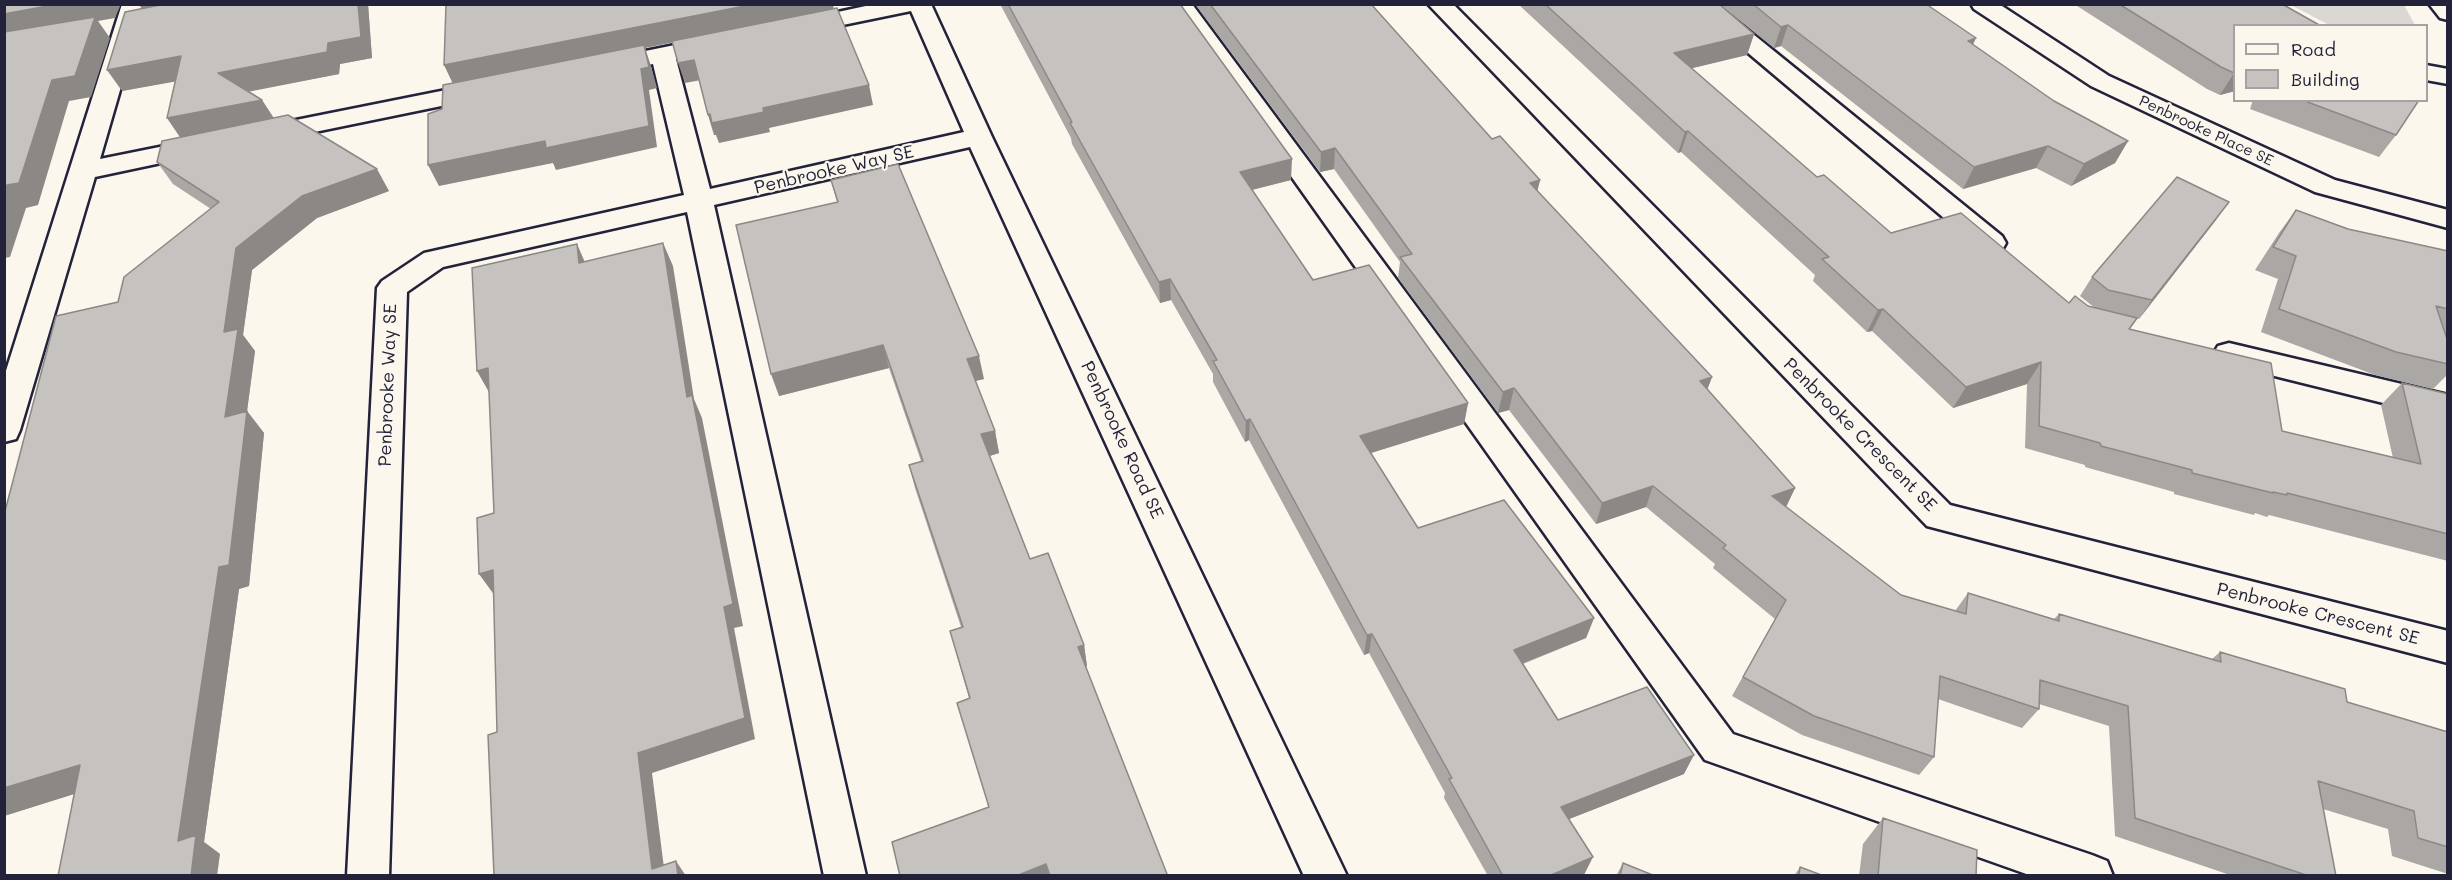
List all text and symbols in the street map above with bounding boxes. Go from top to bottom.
legend [2233,24,2428,102]
text: Road [2291,37,2336,61]
text: Building [2291,67,2359,91]
street label: Penbrooke Place SE [2136,92,2276,170]
street label: Penbrooke Way SE [752,141,916,199]
street label: Penbrooke Way SE [374,303,402,467]
street label: Penbrooke Crescent SE [1779,354,1941,516]
street label: Penbrooke Road SE [1076,358,1168,522]
street label: Penbrooke Crescent SE [2214,578,2422,650]

